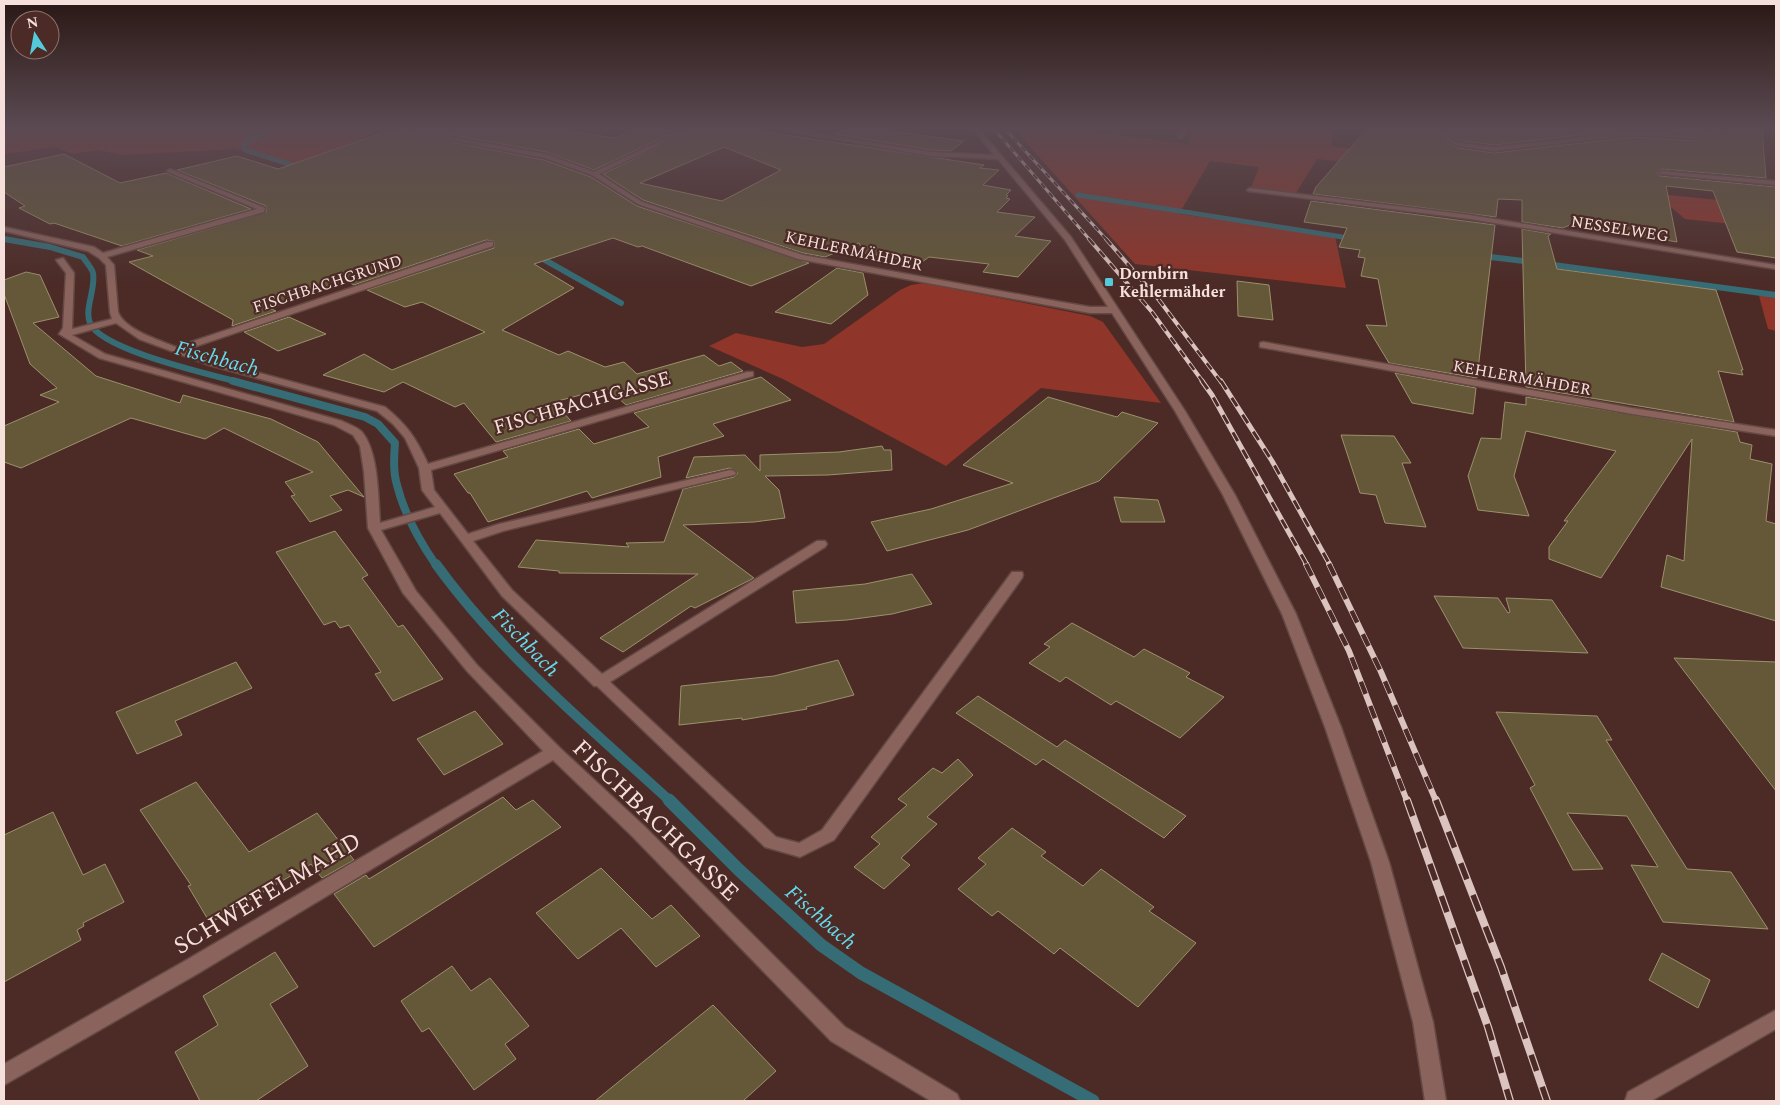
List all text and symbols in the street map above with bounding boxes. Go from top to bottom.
north arrow [10,10,60,60]
text: N [25,11,40,34]
street label: NESSELWEG [1569,209,1670,249]
street label: KEHLERMÄHDER [783,225,925,277]
street label: FISCHBACHGRUND [249,248,405,319]
place label: Dornbirn Kehlermähder [1119,262,1226,304]
marker: Dornbirn Kehlermähder [1103,276,1115,288]
water label: Fischbach [171,332,263,386]
street label: KEHLERMÄHDER [1451,354,1593,402]
street label: FISCHBACHGASSE [490,363,675,443]
water label: Fischbach [484,601,567,685]
street label: FISCHBACHGASSE [564,731,747,910]
street label: SCHWEFELMAHD [167,823,368,964]
water label: Fischbach [777,877,863,958]

